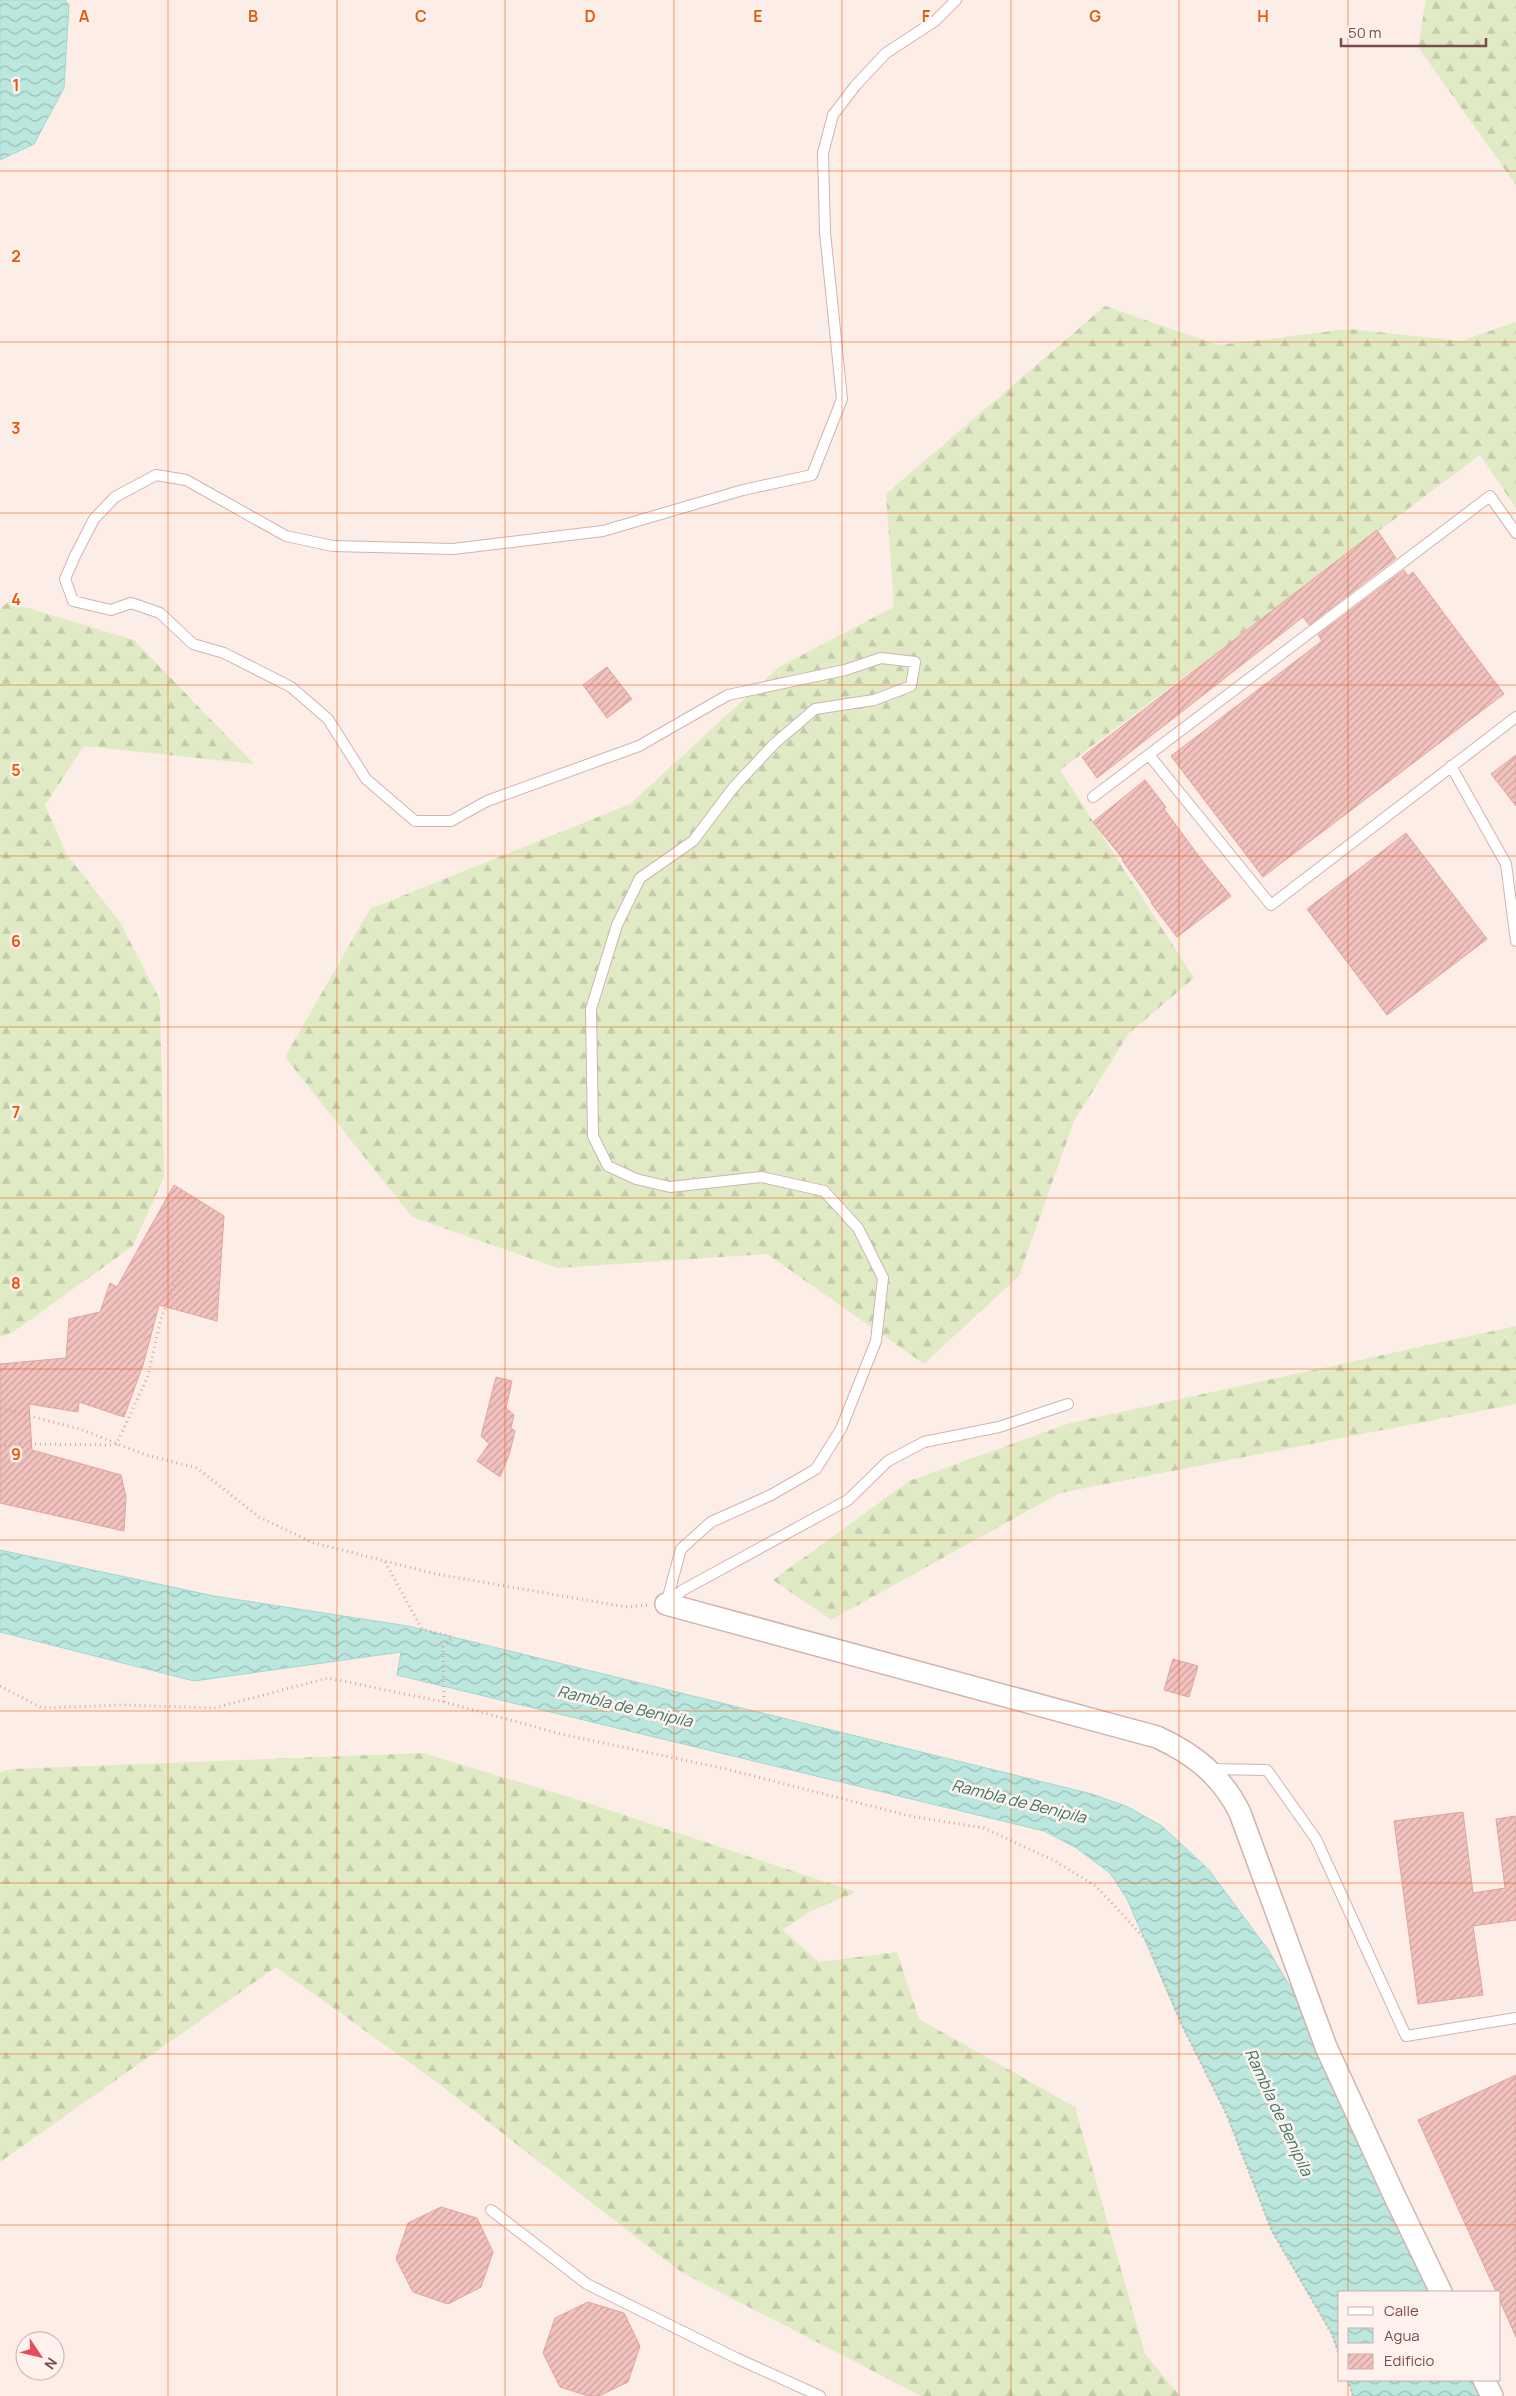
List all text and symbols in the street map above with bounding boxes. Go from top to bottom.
text: A [79,5,90,27]
text: B [248,5,258,27]
text: C [415,5,427,27]
text: D [584,5,596,27]
text: E [753,5,763,27]
text: F [922,5,931,27]
text: G [1089,5,1101,27]
text: H [1257,5,1269,27]
scale bar [1341,15,1486,47]
text: 50 m [1348,22,1382,43]
text: 1 [12,74,20,96]
text: 2 [11,245,21,267]
text: 3 [11,417,21,439]
text: 4 [11,588,21,610]
text: 5 [11,759,21,781]
text: 6 [11,930,21,952]
text: 7 [12,1101,20,1123]
text: 8 [11,1272,21,1294]
text: 9 [11,1443,21,1465]
water label: Rambla de Benipila [555,1680,696,1732]
water label: Rambla de Benipila [949,1774,1090,1829]
water label: Rambla de Benipila [1240,2045,1319,2180]
legend [1338,2291,1501,2381]
text: Calle [1384,2300,1419,2321]
text: Agua [1384,2325,1420,2346]
north arrow [15,2331,65,2381]
text: Edificio [1384,2350,1435,2371]
text: N [40,2354,62,2373]

